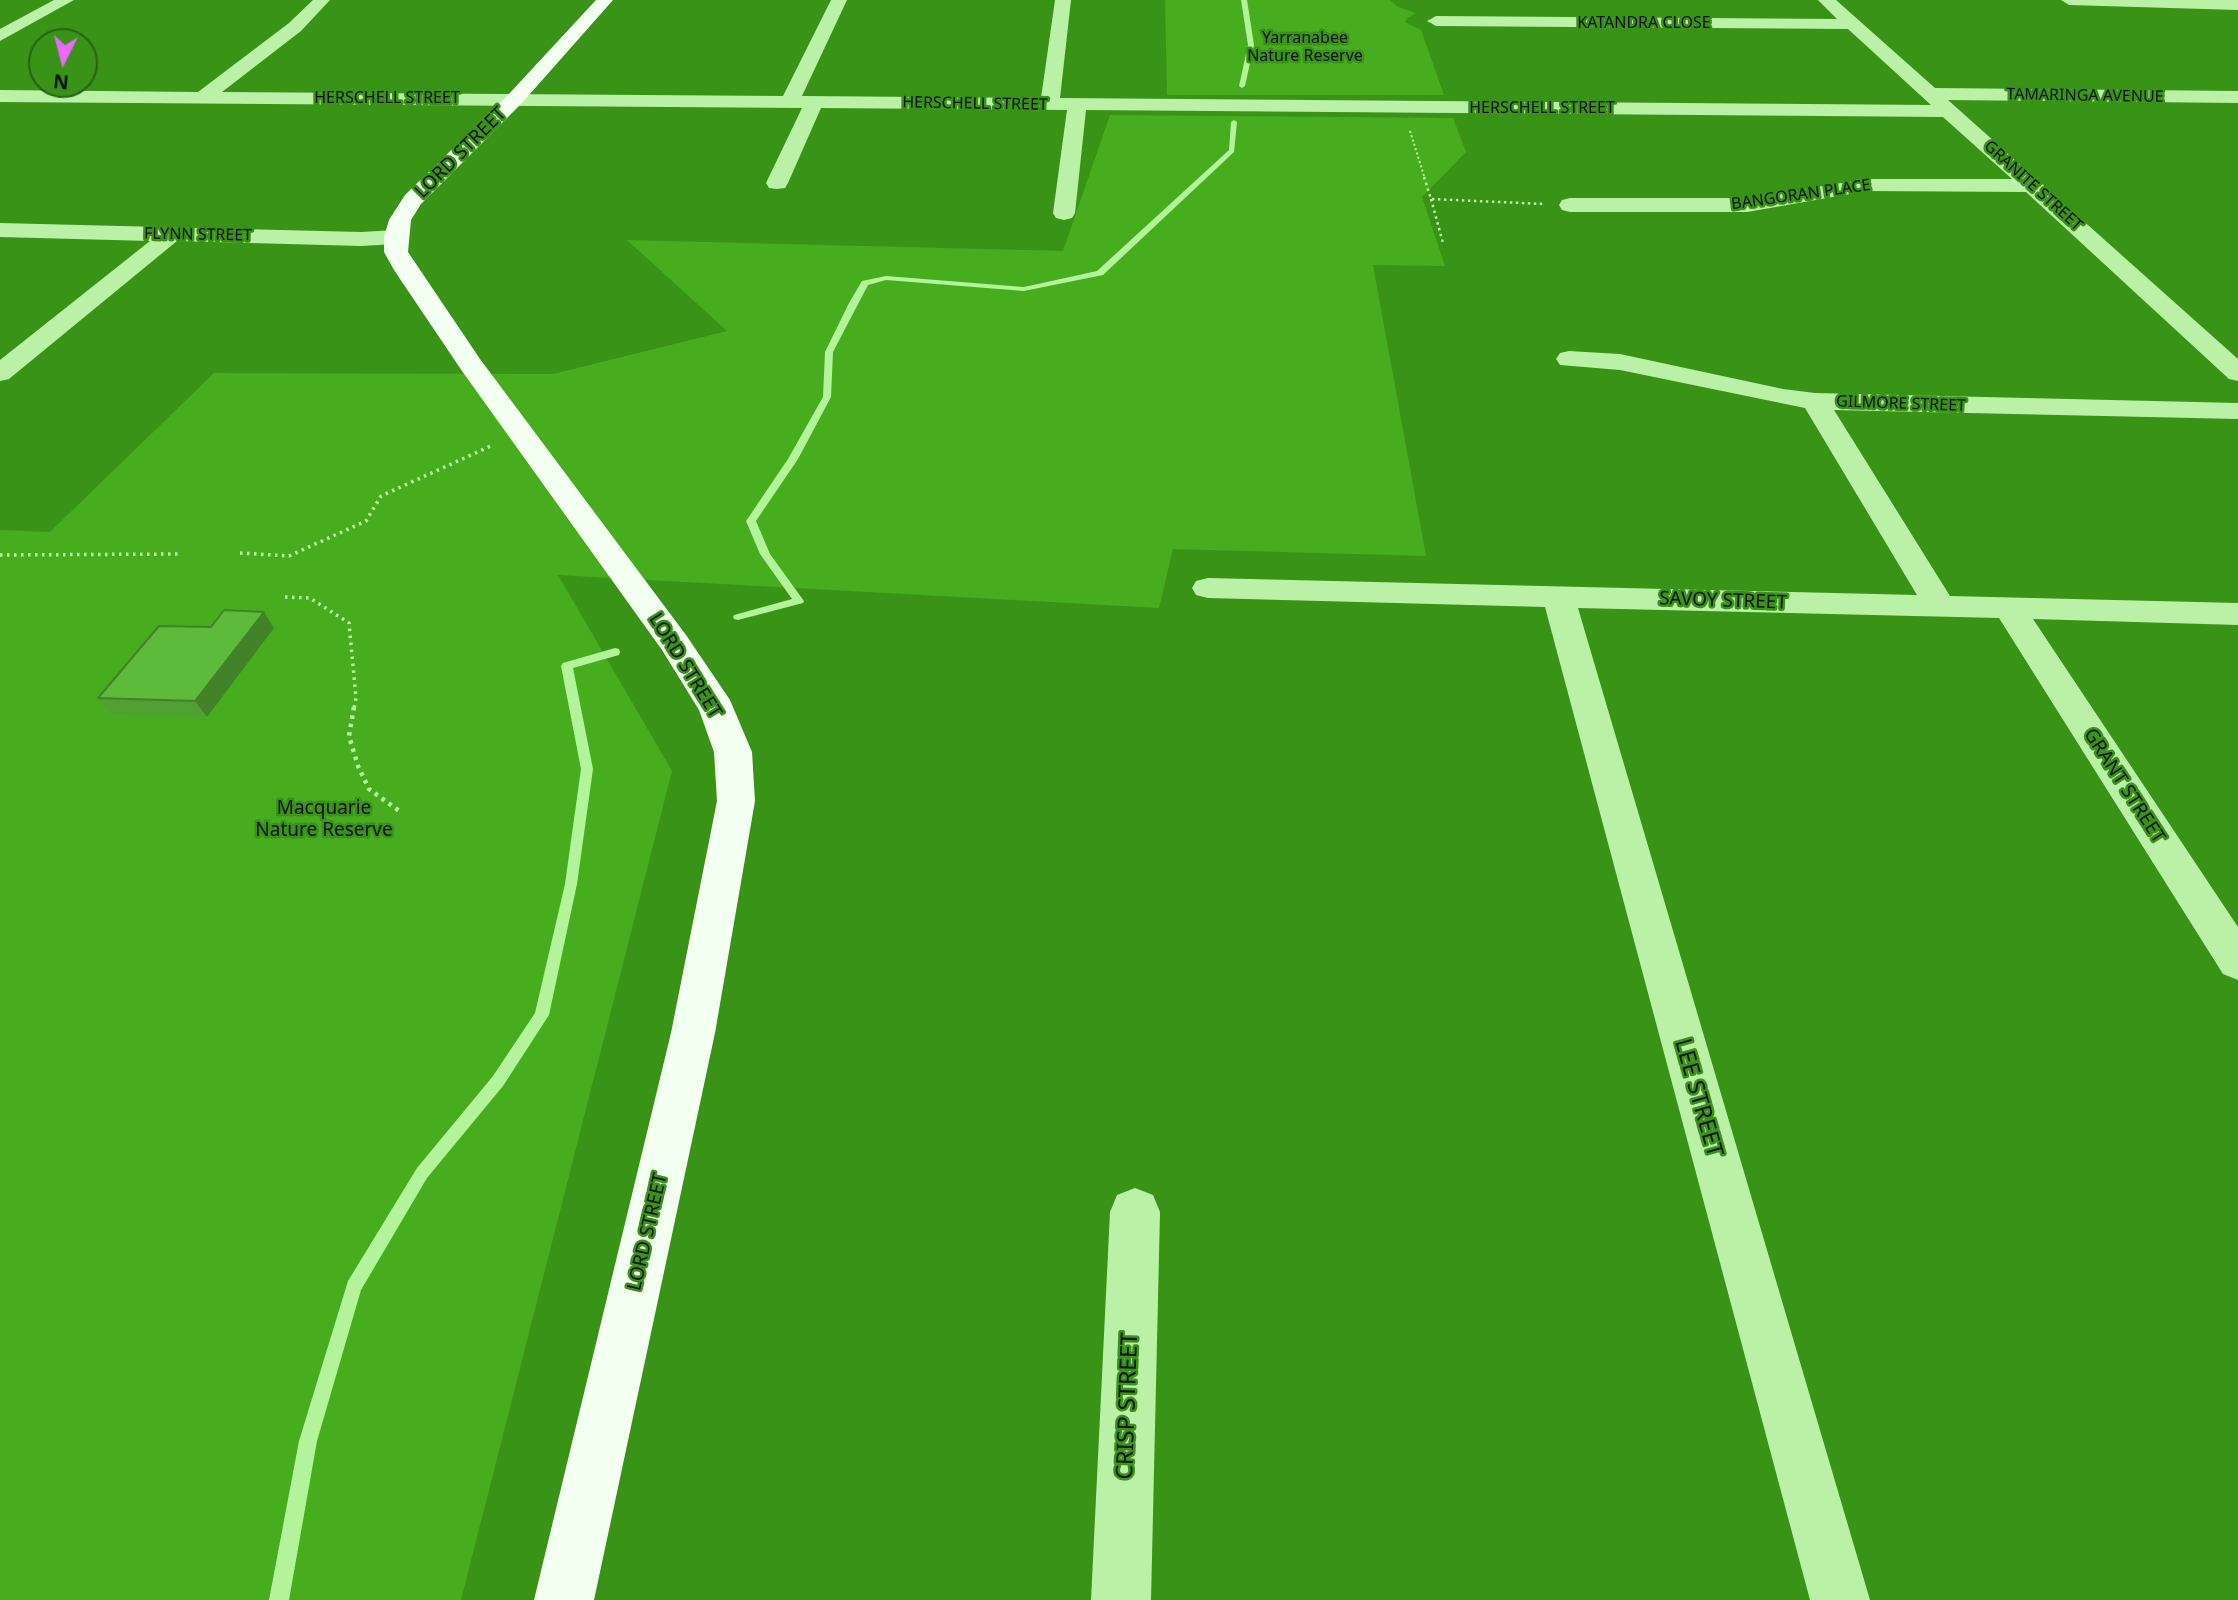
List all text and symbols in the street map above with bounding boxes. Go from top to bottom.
street label: KATANDRA CLOSE [1577,13,1711,33]
north arrow [28,28,98,98]
park label: Yarranabee Nature Reserve [1247,28,1363,66]
text: N [52,68,70,96]
street label: TAMARINGA AVENUE [2006,85,2164,107]
street label: HERSCHELL STREET [314,88,460,108]
street label: HERSCHELL STREET [902,93,1048,115]
street label: HERSCHELL STREET [1469,98,1615,118]
street label: LORD STREET [411,103,511,203]
street label: GRANITE STREET [1980,137,2086,235]
street label: BANGORAN PLACE [1730,176,1872,214]
street label: FLYNN STREET [144,224,252,246]
street label: GILMORE STREET [1836,392,1966,416]
street label: SAVOY STREET [1659,587,1787,615]
street label: LORD STREET [644,609,726,723]
street label: GRANT STREET [2078,724,2170,848]
park label: Macquarie Nature Reserve [255,798,393,842]
street label: LEE STREET [1668,1036,1728,1160]
street label: LORD STREET [623,1171,673,1293]
street label: CRISP STREET [1112,1332,1144,1480]

